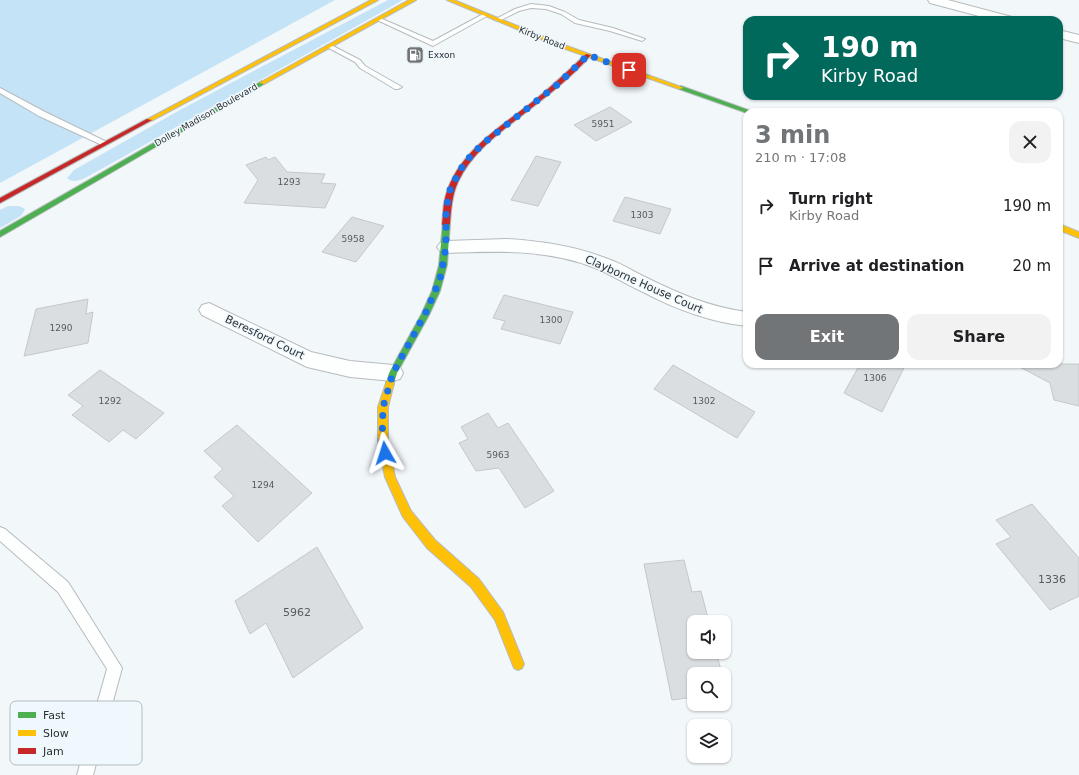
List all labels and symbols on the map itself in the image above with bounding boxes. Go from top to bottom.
street label: Kirby Road [518,25,566,51]
fuel station icon: Exxon [405,45,425,65]
place label: Exxon [428,50,455,60]
pin [612,53,646,87]
street label: Dolley Madison Boulevard [153,81,259,149]
house number: 5951 [592,119,614,129]
house number: 1293 [278,177,300,187]
house number: 1303 [631,210,653,220]
house number: 5958 [342,234,365,244]
street label: Clayborne House Court [583,253,705,317]
street label: Beresford Court [223,313,307,363]
house number: 1300 [540,315,563,325]
house number: 1290 [50,323,73,333]
house number: 1306 [864,373,887,383]
house number: 1292 [99,396,121,406]
house number: 1302 [693,396,715,406]
position arrow [364,432,406,474]
house number: 5963 [487,450,509,460]
house number: 1294 [252,480,275,490]
house number: 1336 [1038,573,1066,586]
house number: 5962 [283,606,311,619]
legend [10,701,142,765]
text: Fast [43,709,66,722]
text: Slow [43,727,69,740]
text: Jam [42,745,64,758]

